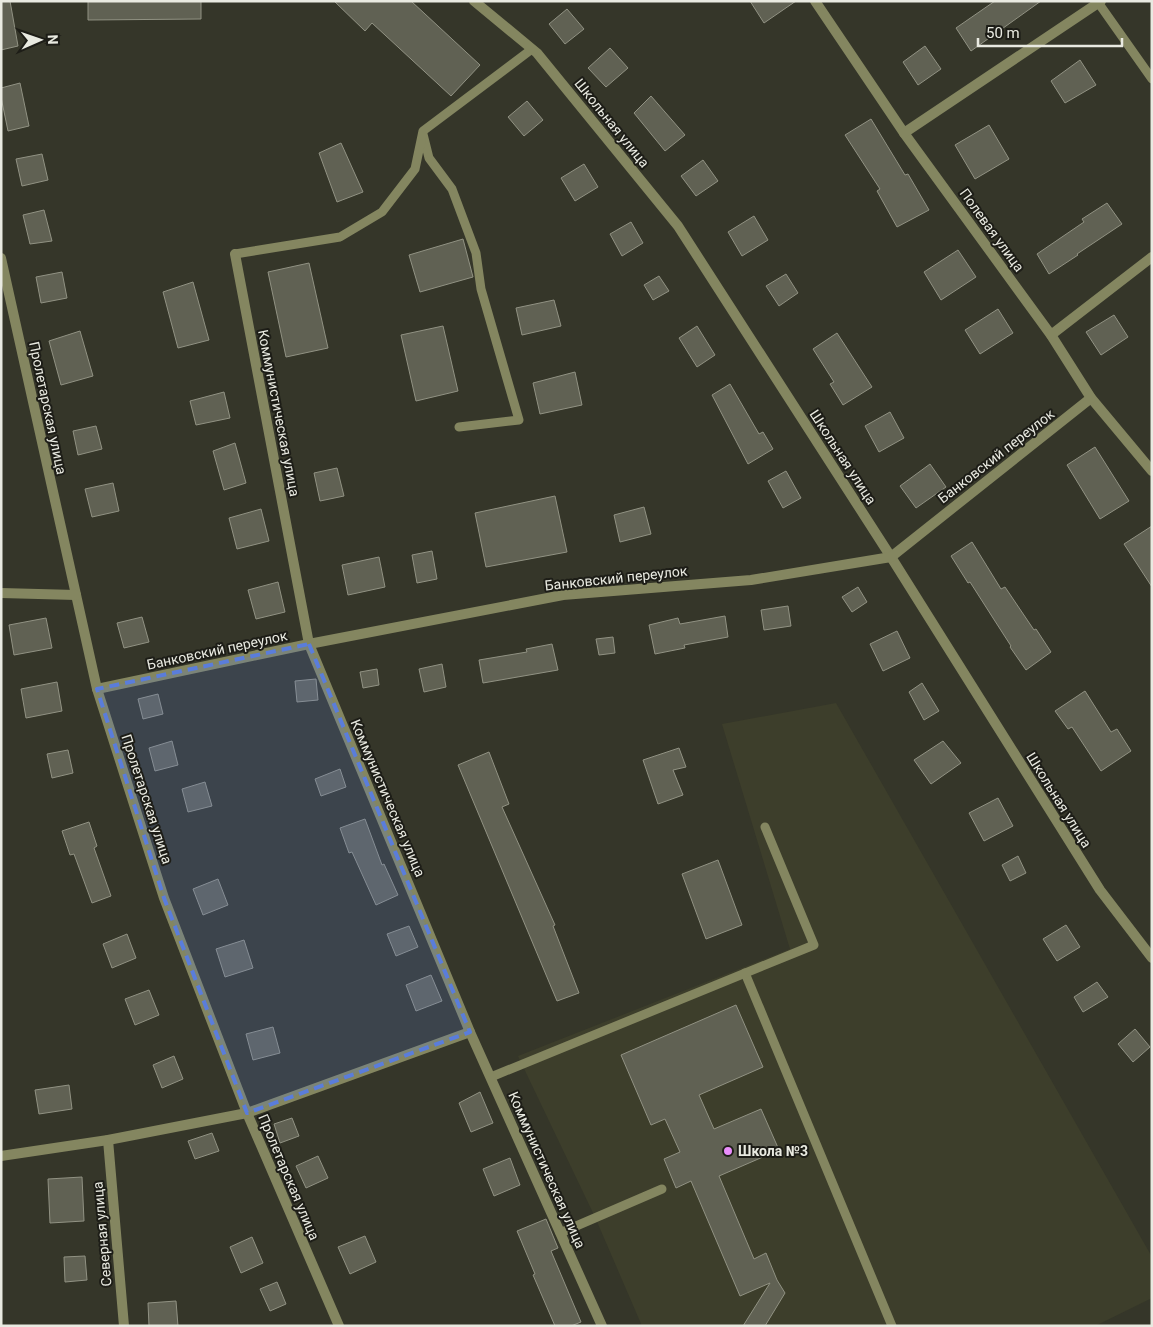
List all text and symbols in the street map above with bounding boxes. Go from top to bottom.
north arrow [15,15,65,65]
scale bar [978,15,1122,47]
text: 50 m [986,24,1020,42]
text: N [45,34,61,45]
street label: Школьная улица [571,75,653,171]
street label: Полевая улица [957,185,1027,275]
street label: Коммунистическая улица [255,328,303,498]
street label: Пролетарская улица [26,340,70,476]
street label: Банковский переулок [935,405,1058,506]
street label: Школьная улица [806,407,880,507]
street label: Банковский переулок [544,563,688,593]
street label: Банковский переулок [145,627,289,673]
street label: Коммунистическая улица [347,717,429,879]
street label: Пролетарская улица [118,732,176,866]
street label: Школьная улица [1023,749,1095,851]
street label: Коммунистическая улица [505,1089,589,1251]
street label: Пролетарская улица [255,1112,323,1242]
place label: Школа №3 [738,1143,808,1159]
marker: Школа №3 [722,1145,734,1157]
street label: Северная улица [89,1181,115,1287]

